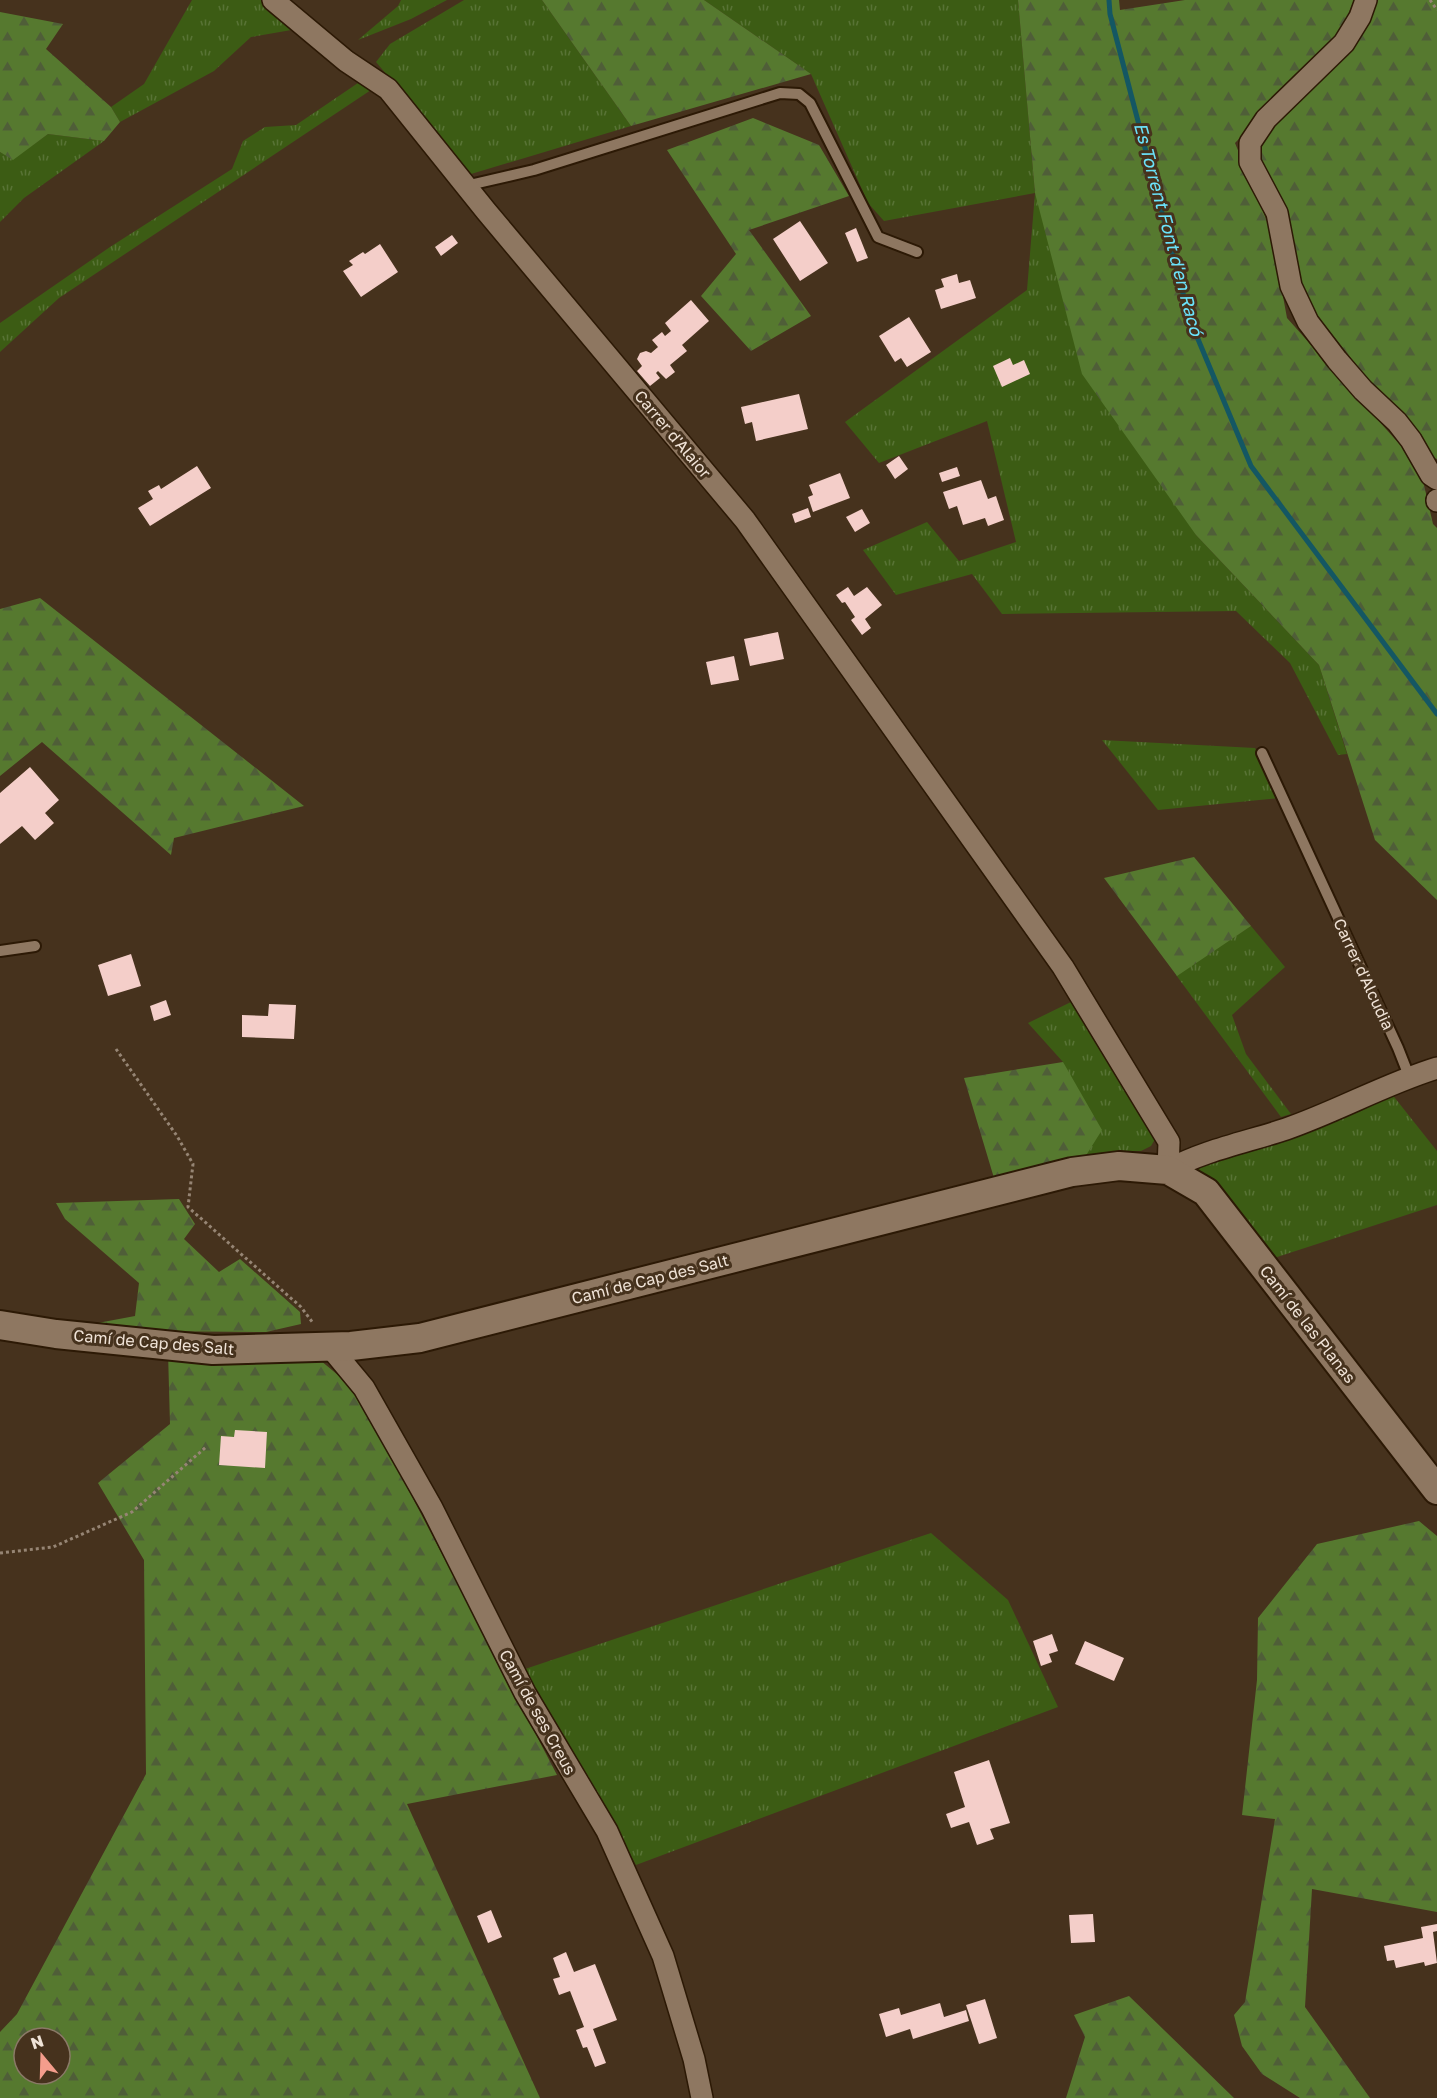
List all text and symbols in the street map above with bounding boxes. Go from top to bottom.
water label: Es Torrent Font d'en Racó [1130,120,1209,340]
street label: Carrer d'Alaior [630,386,716,482]
street label: Carrer d'Alcudia [1329,915,1399,1033]
street label: Camí de Cap des Salt [569,1250,731,1308]
street label: Camí de las Planas [1256,1261,1360,1387]
street label: Camí de Cap des Salt [73,1325,235,1359]
street label: Camí de ses Creus [495,1646,581,1778]
north arrow [12,2026,72,2086]
text: N [28,2030,46,2053]

